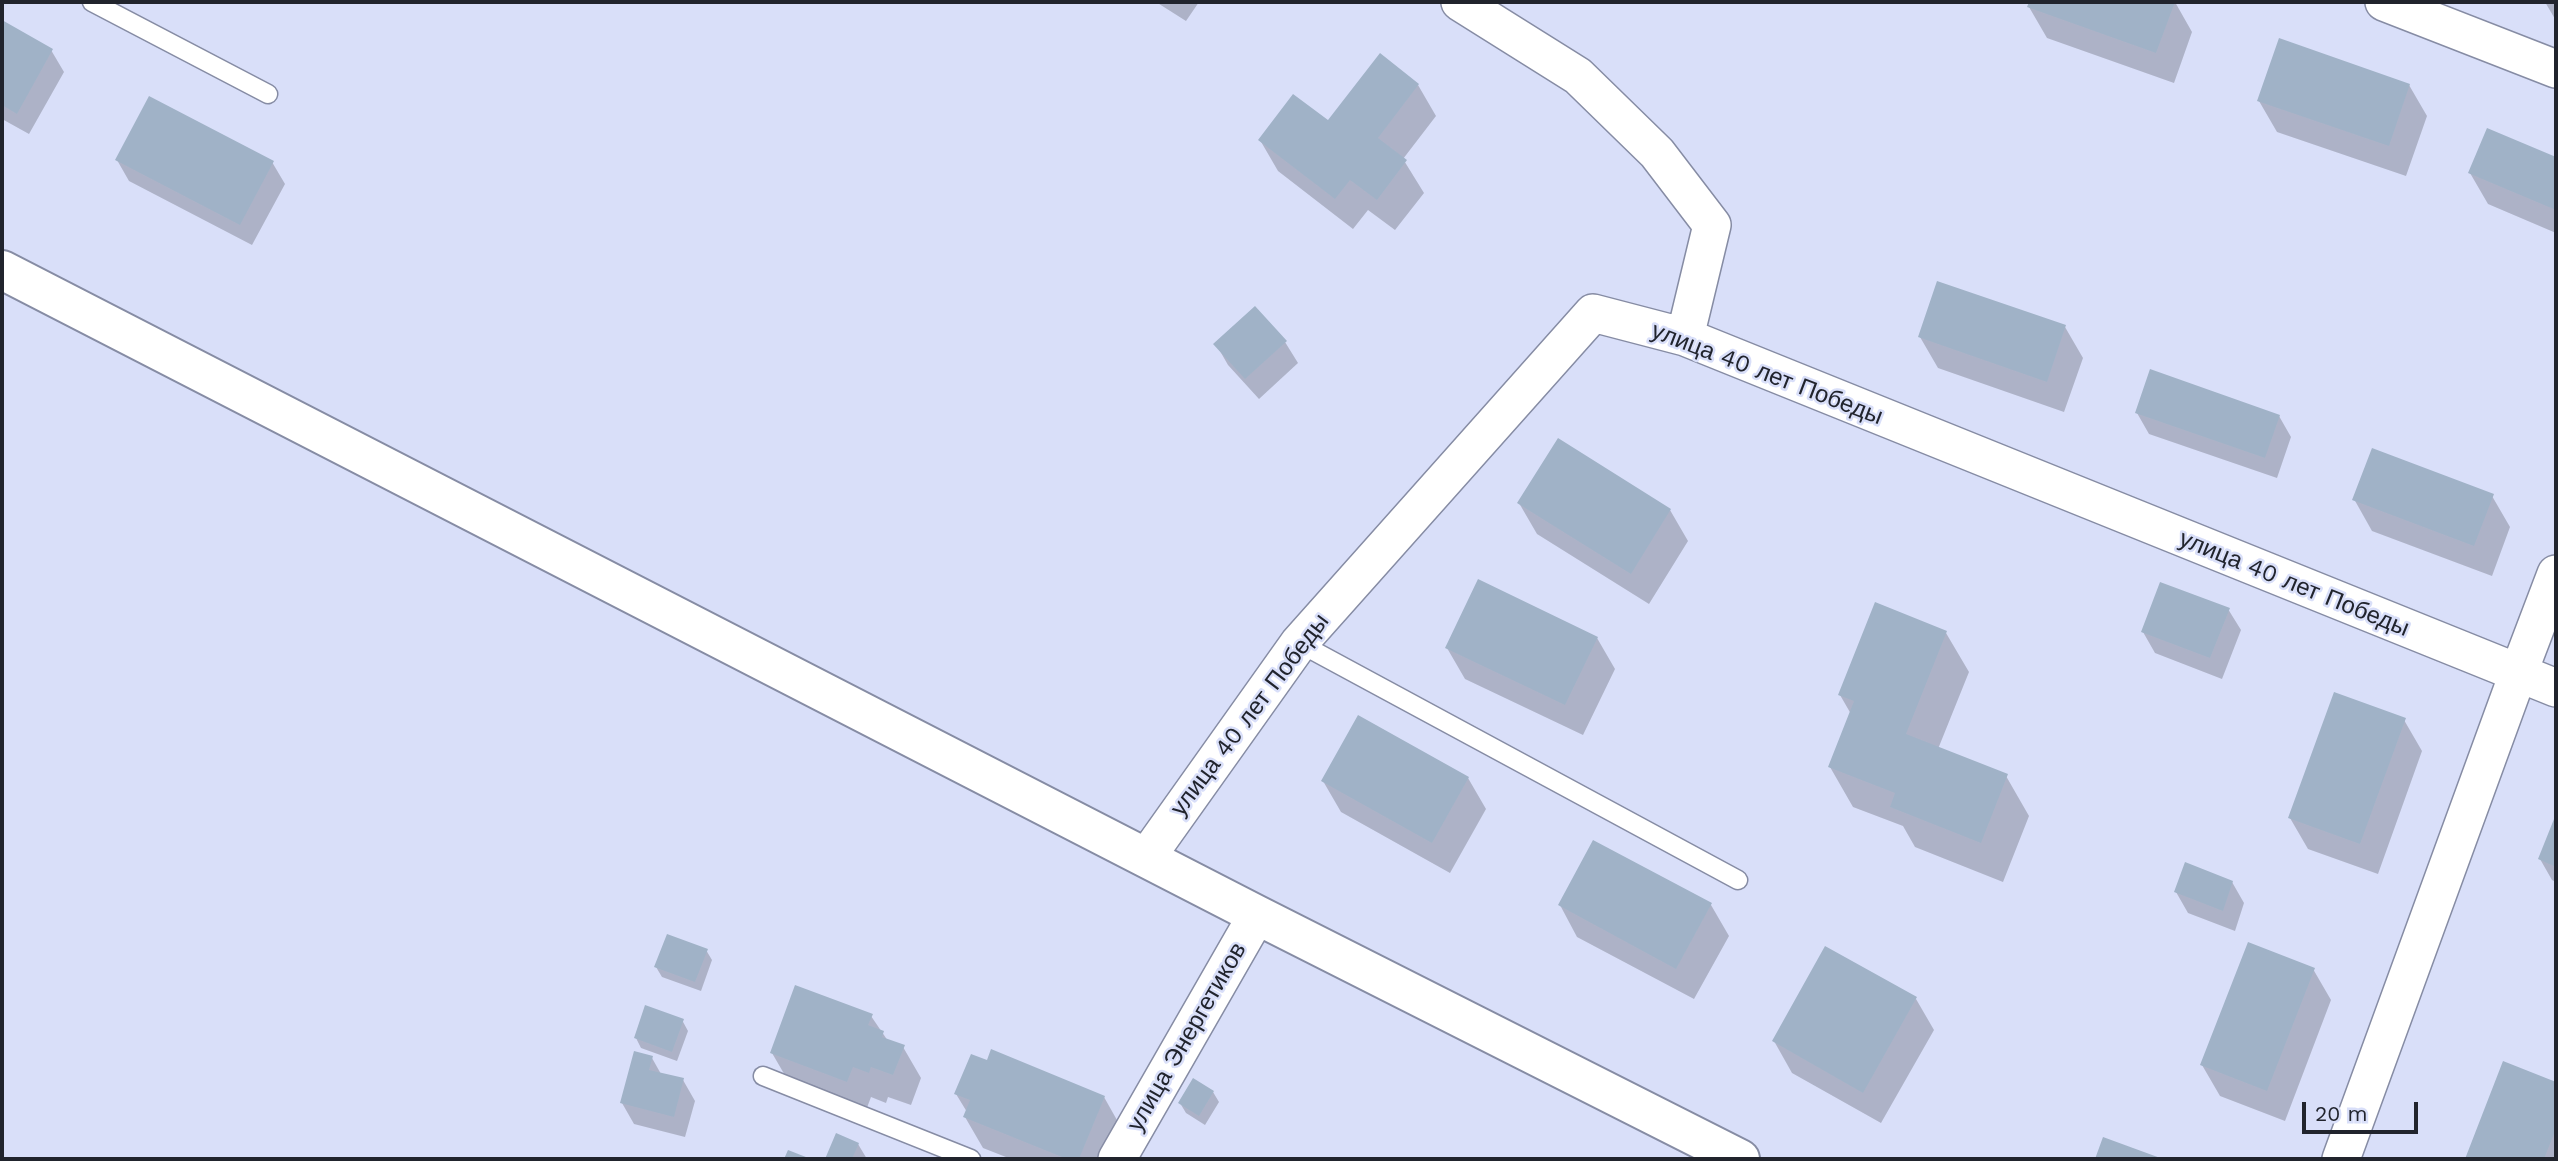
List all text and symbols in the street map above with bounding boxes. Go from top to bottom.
street label: улица 40 лет Победы [1647,317,1887,431]
street label: улица 40 лет Победы [2175,525,2413,643]
street label: улица 40 лет Победы [1165,608,1335,822]
street label: улица Энергетиков [1121,937,1253,1137]
scale bar [2306,1088,2422,1132]
text: 20 m [2315,1101,2367,1126]

